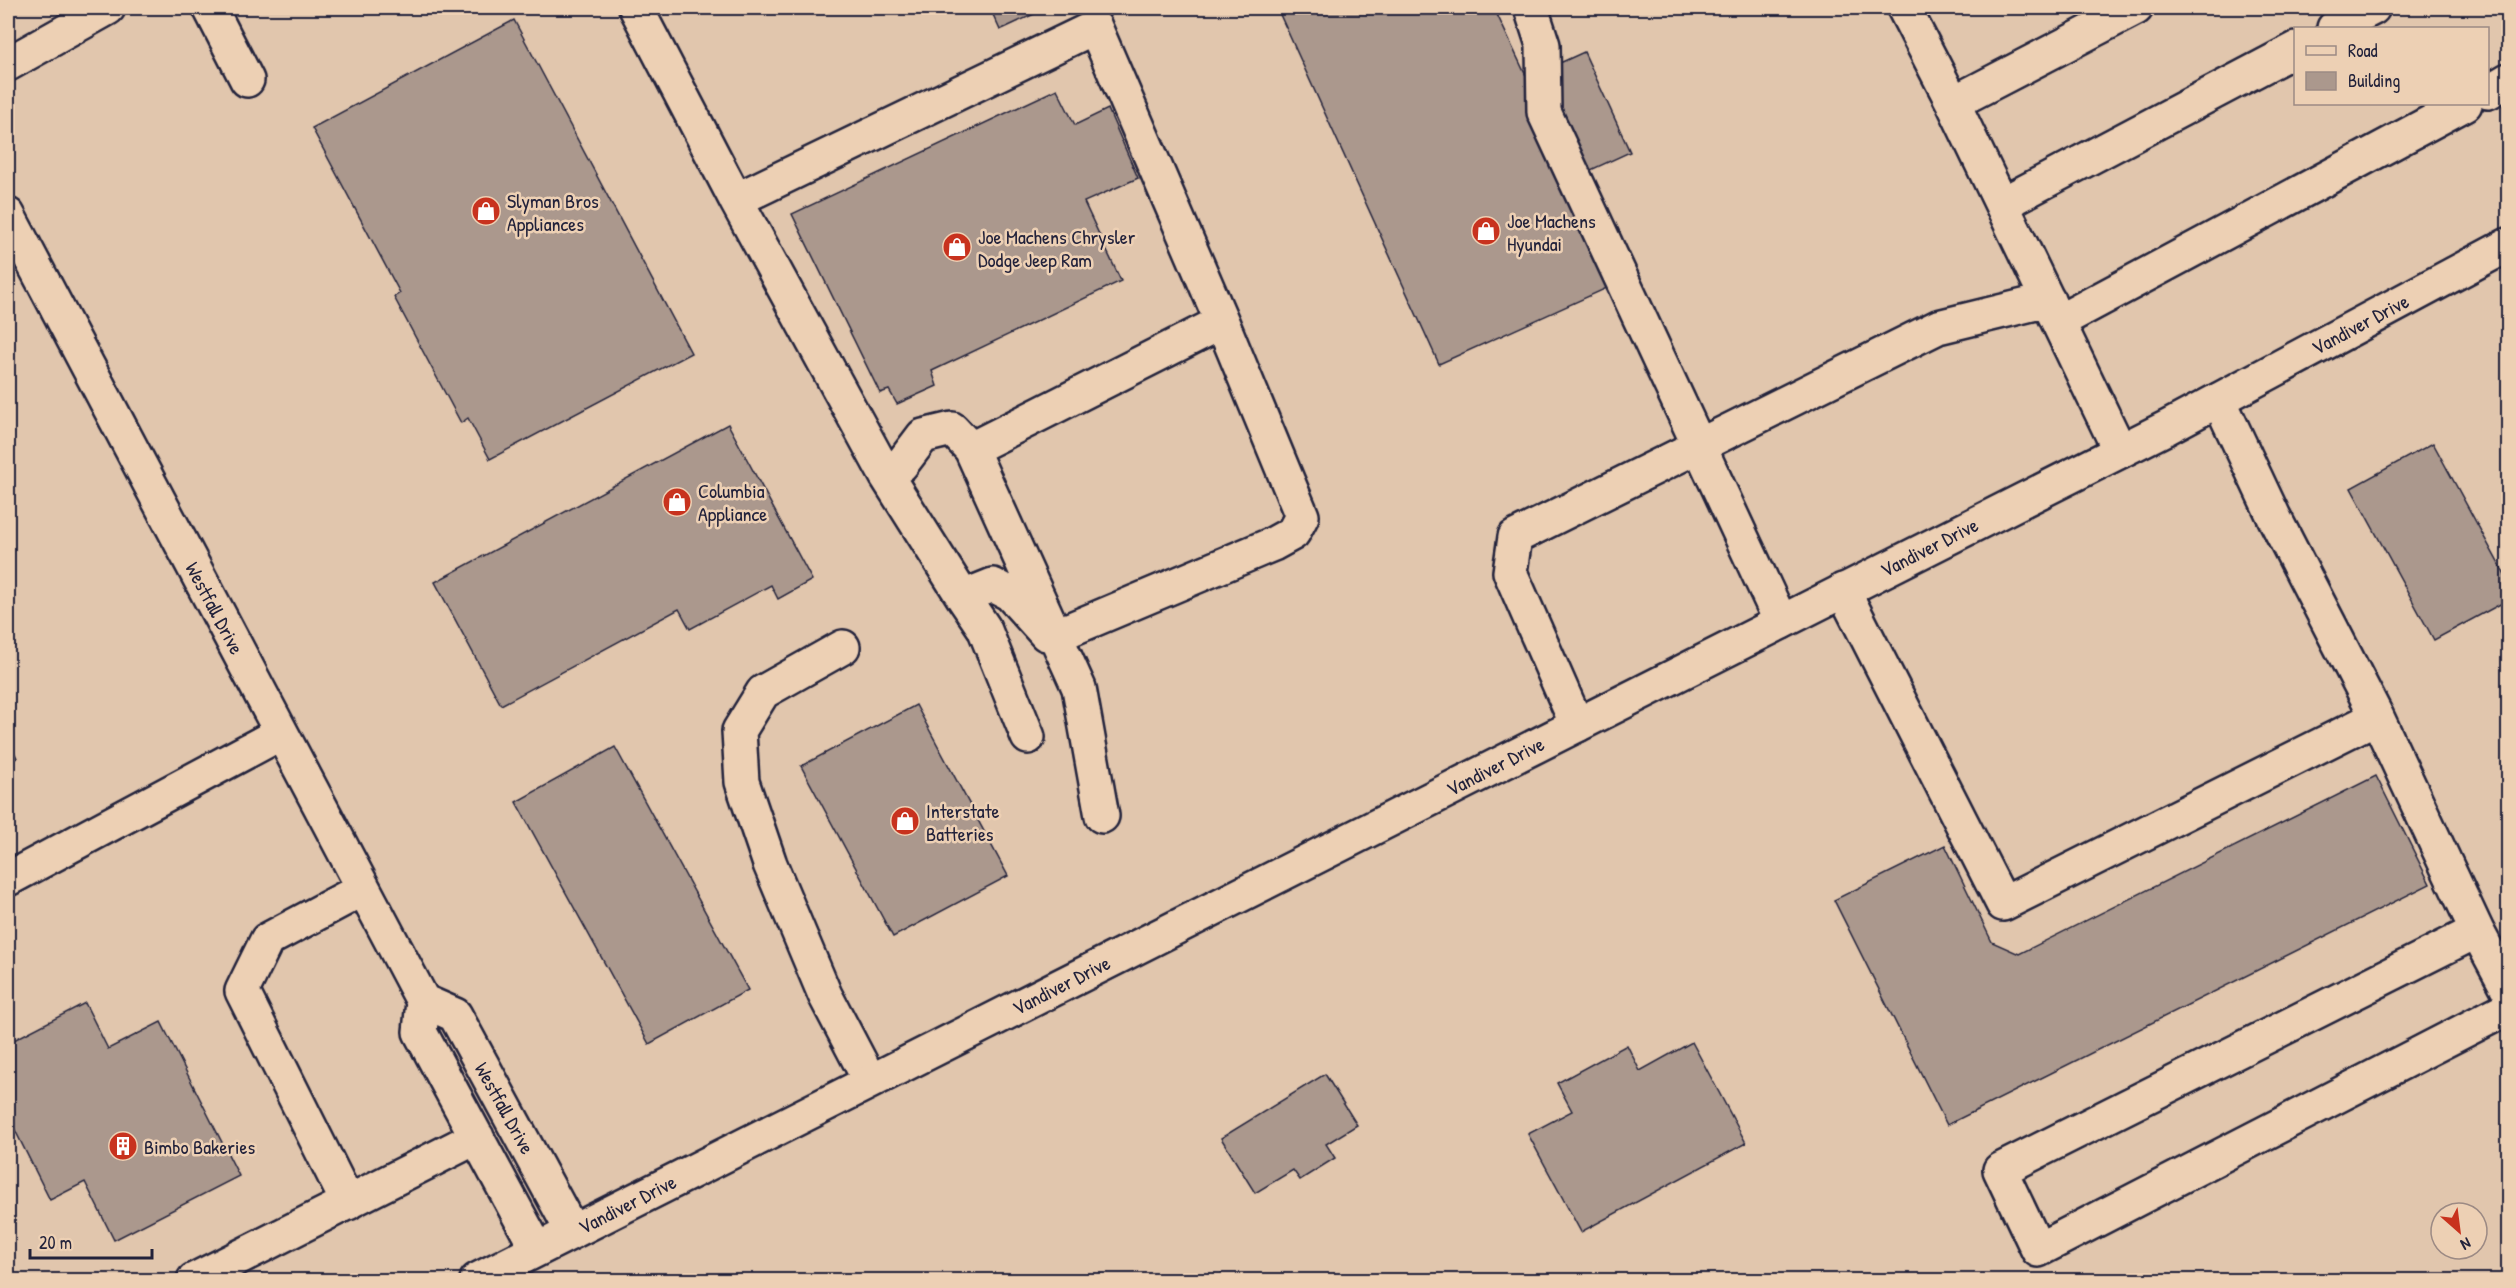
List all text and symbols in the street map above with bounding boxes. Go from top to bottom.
legend [2294,27,2489,105]
text: Road [2348,38,2378,63]
text: Building [2348,68,2400,93]
place label: Slyman Bros Appliances [507,187,599,237]
shop icon: Slyman Bros Appliances [470,195,502,227]
place label: Joe Machens Hyundai [1507,207,1596,257]
shop icon: Joe Machens Hyundai [1470,215,1502,247]
place label: Joe Machens Chrysler Dodge Jeep Ram [978,223,1136,273]
shop icon: Joe Machens Chrysler Dodge Jeep Ram [941,231,973,263]
street label: Vandiver Drive [2307,287,2413,361]
place label: Columbia Appliance [698,477,767,527]
shop icon: Columbia Appliance [661,486,693,518]
street label: Vandiver Drive [1876,511,1983,583]
street label: Westfall Drive [179,557,251,659]
street label: Vandiver Drive [1442,730,1549,802]
place label: Interstate Batteries [926,797,1000,847]
shop icon: Interstate Batteries [889,805,921,837]
street label: Vandiver Drive [1008,949,1115,1021]
street label: Westfall Drive [469,1057,541,1159]
building icon: Bimbo Bakeries [107,1130,139,1162]
place label: Bimbo Bakeries [144,1133,255,1160]
street label: Vandiver Drive [574,1168,681,1240]
north arrow [2429,1201,2489,1261]
scale bar [30,1222,152,1260]
text: 20 m [39,1230,72,1255]
text: N [2457,1233,2475,1256]

